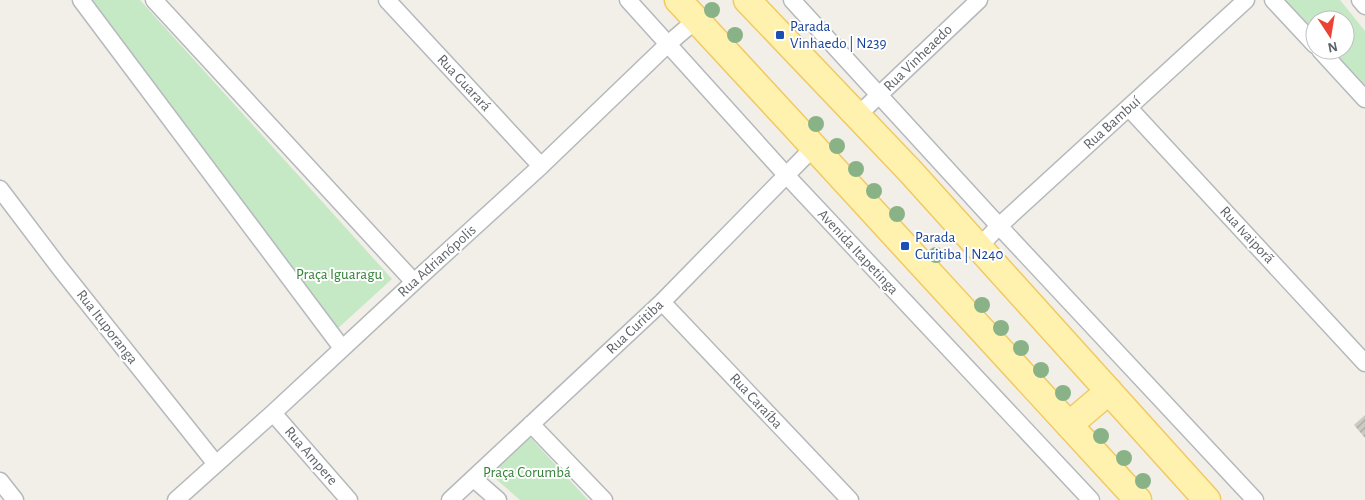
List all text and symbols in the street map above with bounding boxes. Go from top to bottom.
north arrow [1305,10,1355,60]
place label: Parada Vinhaedo | N239 [790,19,887,52]
street label: Rua Vinheaedo [881,22,955,94]
marker: Parada Vinhaedo | N239 [774,29,786,41]
text: N [1326,39,1339,55]
street label: Rua Guarará [434,52,494,114]
street label: Rua Bambuí [1081,93,1144,152]
street label: Rua Ivaiporã [1217,204,1277,266]
street label: Avenida Itapetinga [815,207,901,298]
street label: Rua Adrianópolis [395,222,479,300]
place label: Parada Curitiba | N240 [915,230,1004,263]
marker: Parada Curitiba | N240 [899,240,911,252]
park label: Praça Iguaragu [296,267,382,282]
street label: Rua Ituporanga [74,287,140,367]
street label: Rua Curitiba [604,297,666,357]
street label: Rua Caraíba [727,370,785,432]
street label: Rua Ampere [282,424,340,488]
park label: Praça Corumbá [483,465,571,480]

